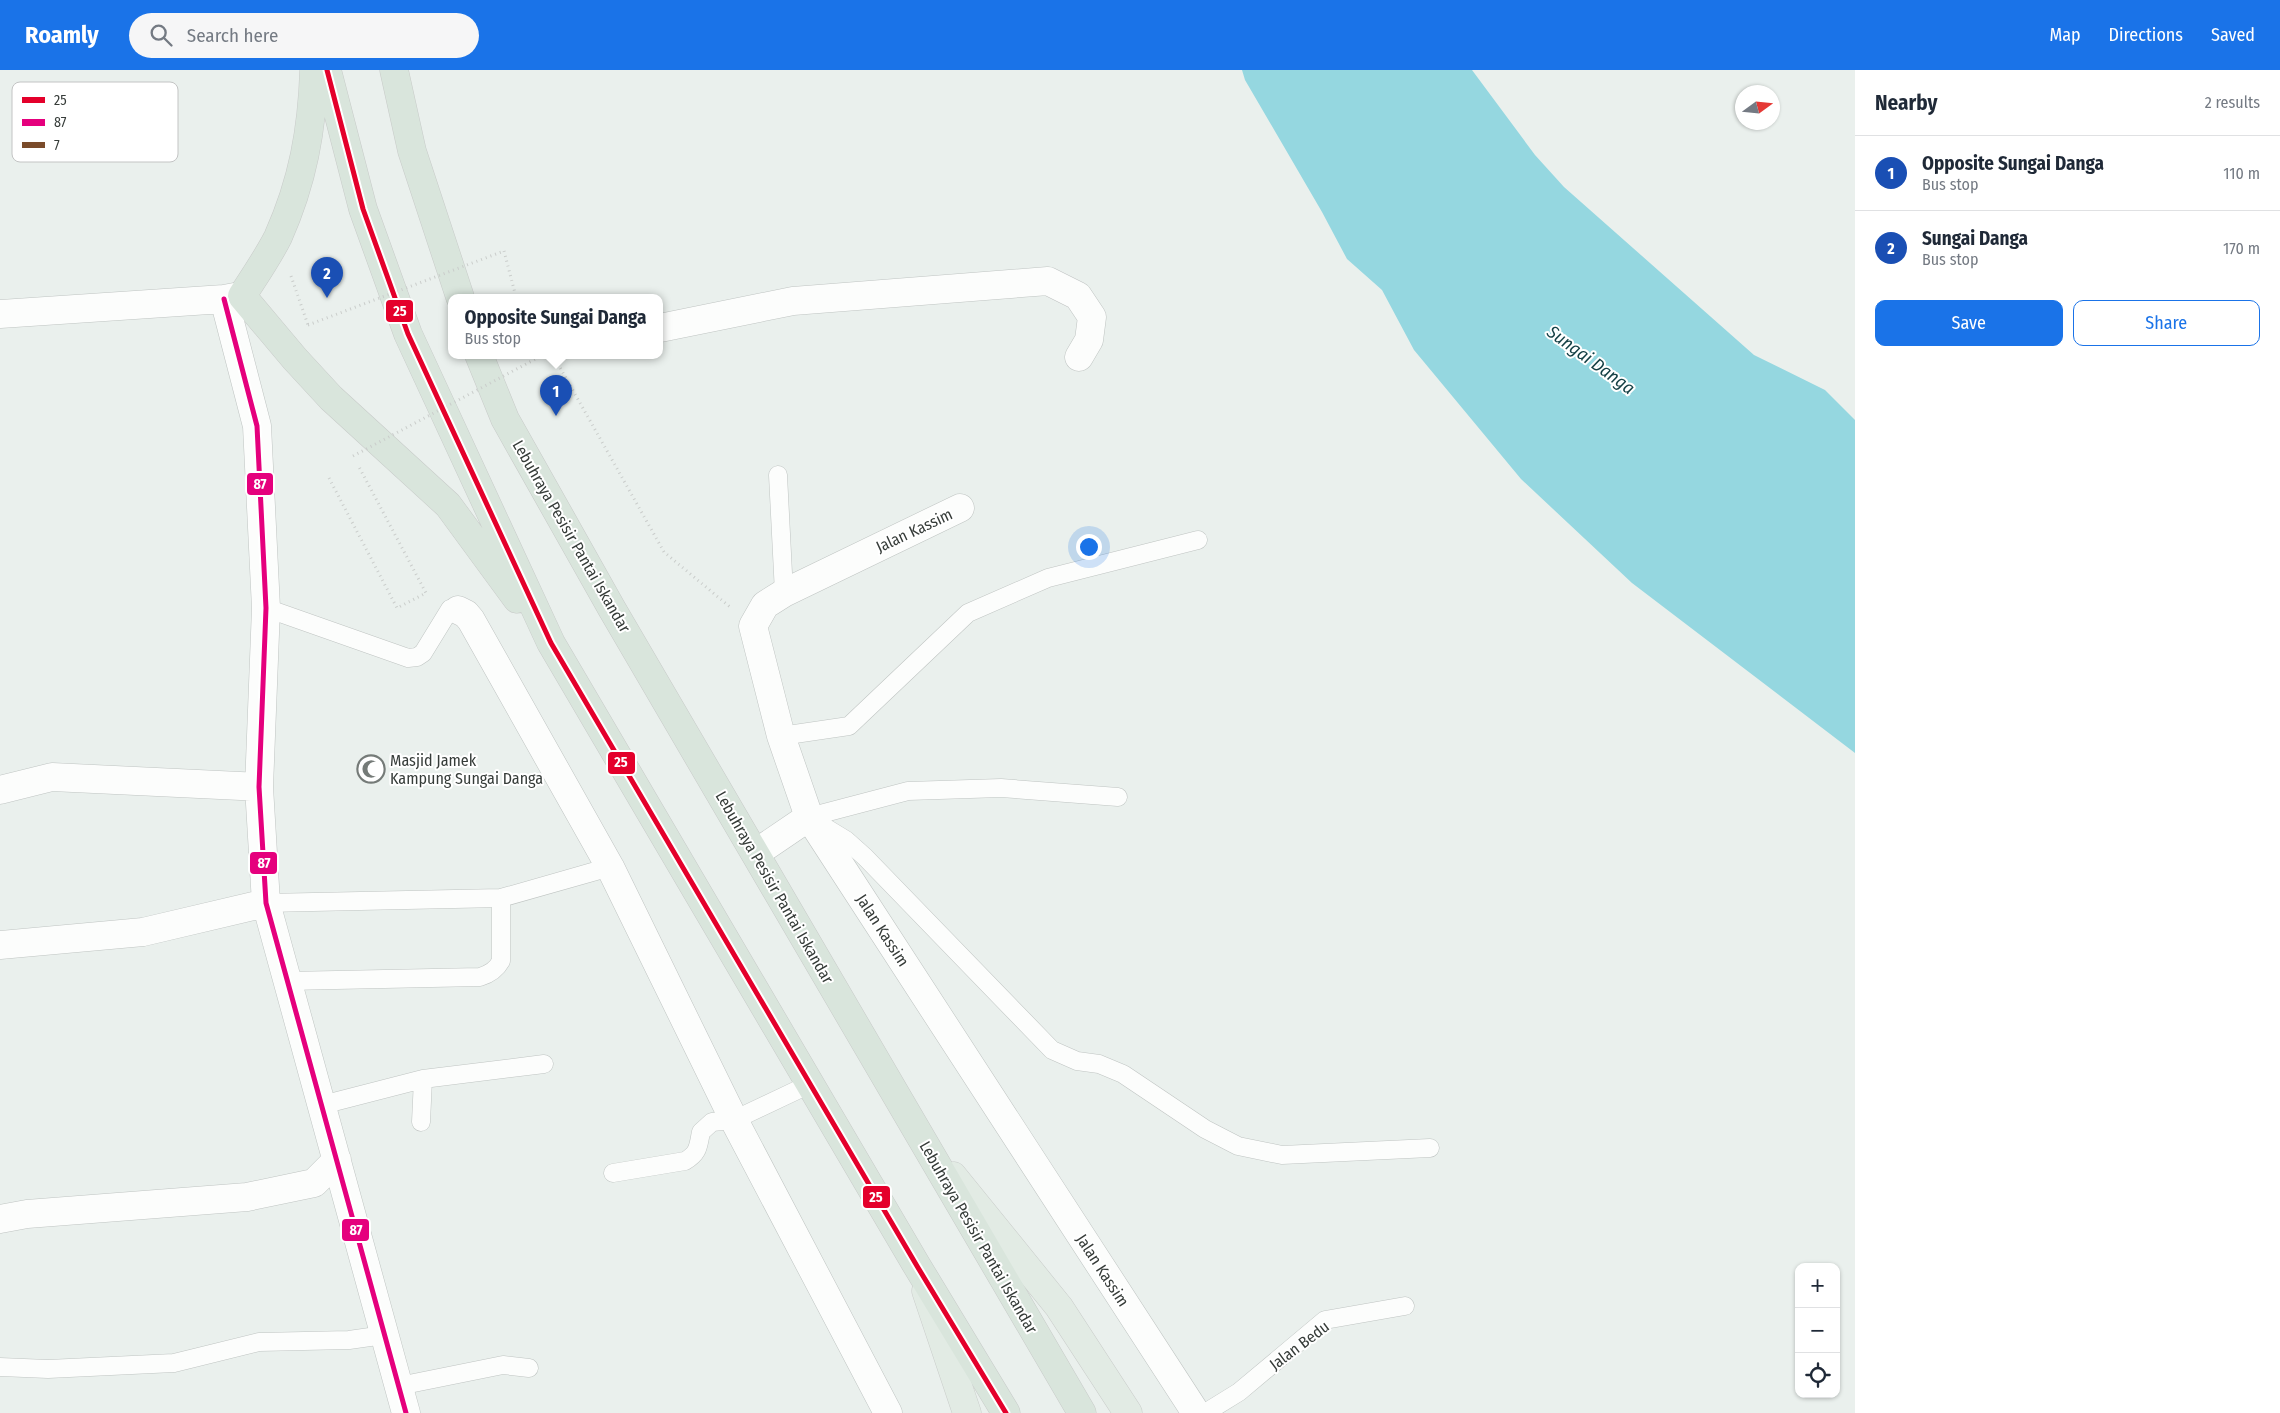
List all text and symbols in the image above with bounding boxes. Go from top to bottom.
search box [129,13,479,58]
text: Roamly [25,21,99,49]
icon: search [147,21,175,49]
text: Search here [187,24,278,47]
text: Map [2049,24,2081,46]
text: Directions [2109,24,2183,46]
text: Saved [2211,24,2255,46]
legend [12,82,178,162]
north arrow [1735,85,1780,130]
text: Nearby [1875,90,1937,116]
text: 25 [54,92,67,109]
text: 2 results [2205,93,2260,112]
text: 87 [54,114,67,131]
text: 7 [54,137,60,154]
text: Opposite Sungai Danga [1922,152,2104,175]
text: 1 [1888,164,1894,183]
text: 110 m [2223,164,2260,183]
text: Bus stop [1922,175,1978,194]
text: Sungai Danga [1922,227,2028,250]
text: 2 [1887,239,1895,258]
text: 170 m [2223,239,2260,258]
text: Bus stop [1922,250,1978,269]
pin: 2 [311,257,343,298]
popup [448,294,663,359]
line badge: 25 [385,299,414,323]
button: Save [1875,300,2063,346]
button: Share [2073,300,2260,346]
text: 25 [392,303,407,320]
text: Opposite Sungai Danga [465,306,646,329]
water label: Sungai Danga [1542,320,1639,399]
text: Bus stop [465,329,521,348]
pin: 1 [540,375,572,416]
street label: Lebuhraya Pesisir Pantai Iskandar [509,437,635,636]
line badge: 87 [246,472,274,496]
text: 87 [253,476,267,493]
street label: Jalan Kassim [873,504,955,556]
your location [1076,534,1102,560]
place label: Masjid Jamek Kampung Sungai Danga [390,751,543,788]
line badge: 25 [607,751,636,775]
mosque icon: Masjid Jamek Kampung Sungai Danga [356,754,386,784]
text: 25 [613,754,628,771]
street label: Lebuhraya Pesisir Pantai Iskandar [712,788,838,987]
line badge: 87 [249,851,278,875]
text: 87 [257,855,271,872]
street label: Jalan Kassim [852,891,913,970]
street label: Lebuhraya Pesisir Pantai Iskandar [916,1138,1042,1337]
line badge: 25 [862,1185,891,1209]
text: 25 [868,1189,883,1206]
line badge: 87 [341,1218,370,1242]
text: 87 [349,1222,363,1239]
street label: Jalan Kassim [1072,1231,1133,1310]
map controls [1795,1263,1840,1398]
button: + [1795,1263,1840,1308]
button: − [1795,1308,1840,1353]
street label: Jalan Bedu [1266,1317,1333,1374]
button: locate [1795,1353,1840,1398]

